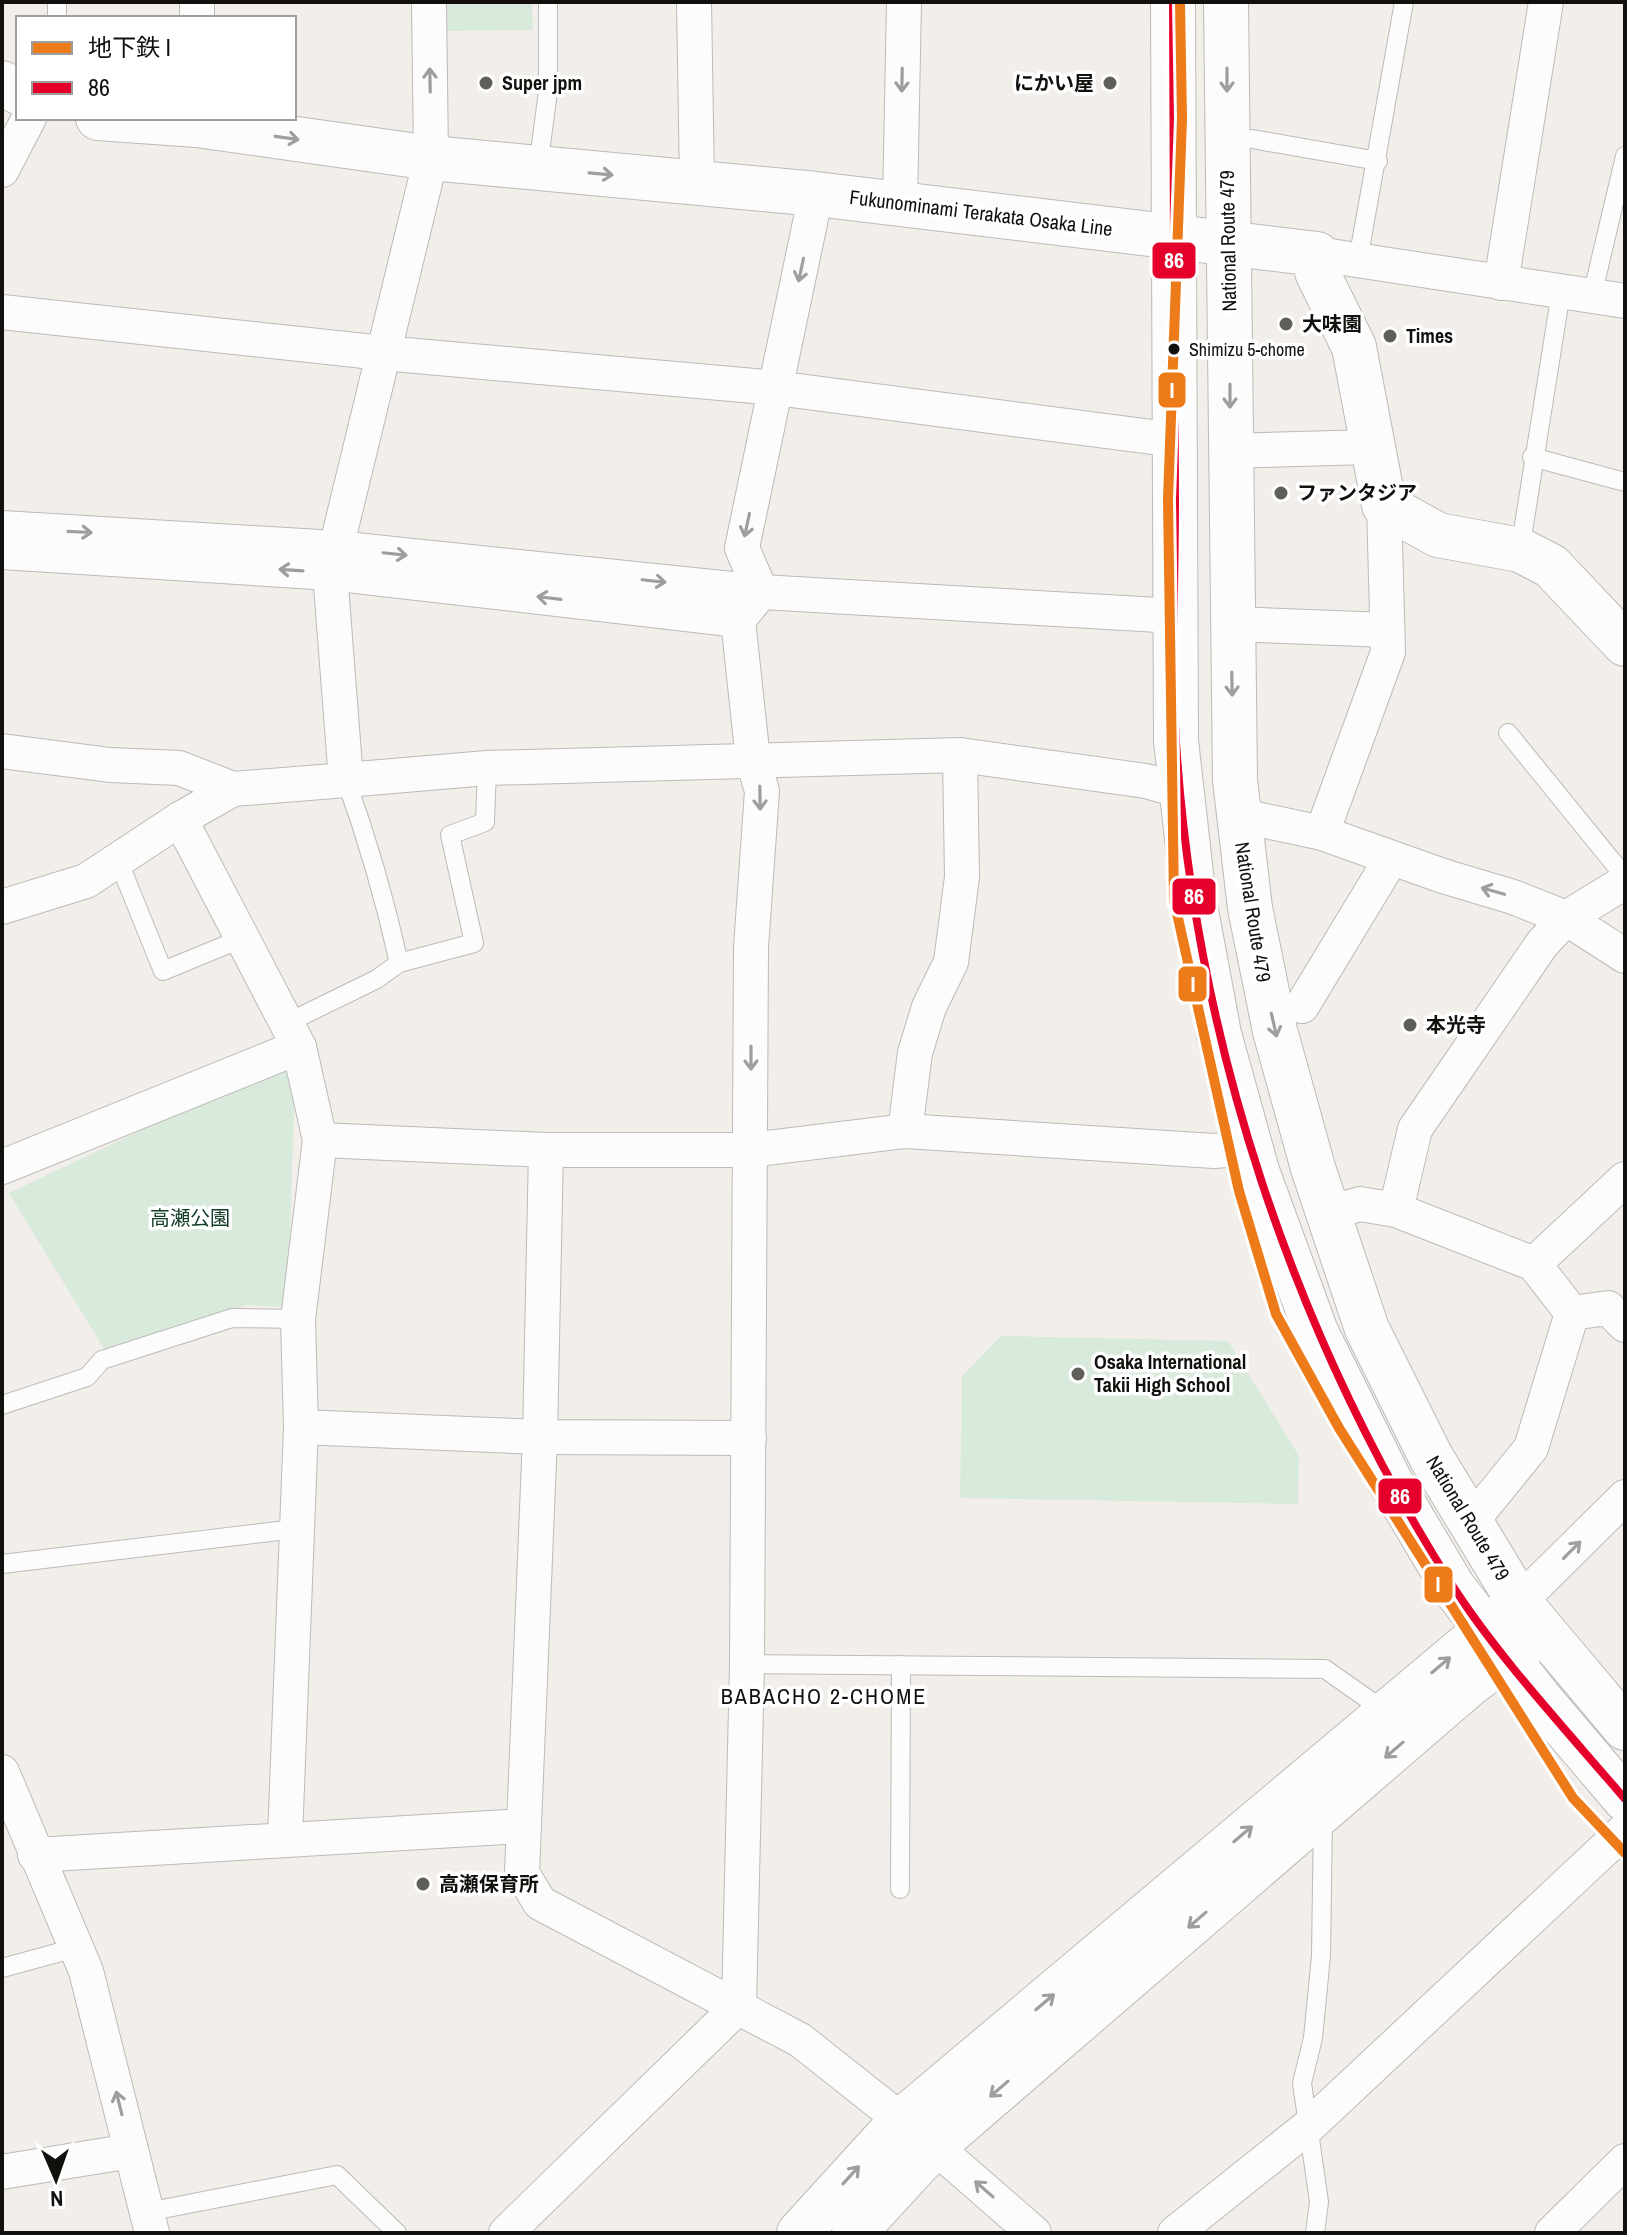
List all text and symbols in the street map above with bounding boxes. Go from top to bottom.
legend [16,16,296,120]
text: 地下鉄 I [88,31,171,63]
one-way arrow [895,66,910,93]
one-way arrow [1219,66,1235,93]
one-way arrow [422,67,438,94]
place label: Super jpm [502,69,582,96]
place label: にかい屋 [1014,69,1094,96]
text: 86 [88,71,110,103]
marker: Super jpm [477,74,495,92]
marker: にかい屋 [1101,74,1119,92]
one-way arrow [274,131,299,146]
one-way arrow [587,166,614,181]
street label: National Route 479 [1213,170,1242,312]
street label: Fukunominami Terakata Osaka Line [848,183,1114,242]
line badge: 86 [1151,241,1197,280]
text: 86 [1164,245,1184,275]
one-way arrow [792,257,807,282]
place label: 大味園 [1302,310,1362,337]
marker: 大味園 [1277,315,1295,333]
place label: Times [1406,322,1453,349]
marker: Times [1381,327,1399,345]
place label: Shimizu 5-chome [1189,337,1305,362]
marker: Shimizu 5-chome [1166,341,1182,357]
line badge: I [1157,371,1187,409]
text: I [1169,375,1175,405]
one-way arrow [1222,382,1238,409]
place label: ファンタジア [1297,479,1417,506]
marker: ファンタジア [1272,484,1290,502]
one-way arrow [739,511,754,537]
one-way arrow [66,525,93,540]
one-way arrow [381,547,408,562]
one-way arrow [278,562,305,577]
one-way arrow [640,574,667,589]
one-way arrow [536,591,563,606]
one-way arrow [1225,670,1240,697]
one-way arrow [753,784,768,811]
street label: National Route 479 [1229,840,1278,984]
line badge: 86 [1171,877,1217,916]
text: 86 [1184,881,1204,911]
one-way arrow [1481,883,1507,898]
line badge: I [1177,965,1208,1003]
text: I [1190,969,1196,999]
one-way arrow [1267,1011,1282,1037]
place label: 本光寺 [1426,1011,1486,1038]
marker: 本光寺 [1401,1016,1419,1034]
one-way arrow [743,1044,759,1071]
park label: 高瀬公園 [150,1204,230,1231]
place label: Osaka International Takii High School [1094,1348,1246,1398]
marker: Osaka International Takii High School [1069,1365,1087,1383]
street label: National Route 479 [1420,1450,1516,1585]
line badge: 86 [1377,1477,1423,1515]
text: 86 [1390,1481,1410,1511]
one-way arrow [1562,1541,1581,1560]
line badge: I [1423,1565,1454,1604]
text: I [1435,1569,1441,1599]
one-way arrow [1430,1656,1450,1674]
district label: BABACHO 2-CHOME [721,1681,927,1711]
one-way arrow [1384,1741,1404,1759]
one-way arrow [1232,1825,1252,1843]
place label: 高瀬保育所 [439,1870,539,1897]
marker: 高瀬保育所 [414,1875,432,1893]
one-way arrow [1187,1910,1207,1928]
one-way arrow [1034,1993,1054,2011]
one-way arrow [990,2080,1010,2098]
one-way arrow [111,2091,126,2116]
north arrow [16,2139,96,2219]
one-way arrow [842,2166,860,2186]
one-way arrow [974,2180,994,2198]
text: N [50,2184,64,2214]

